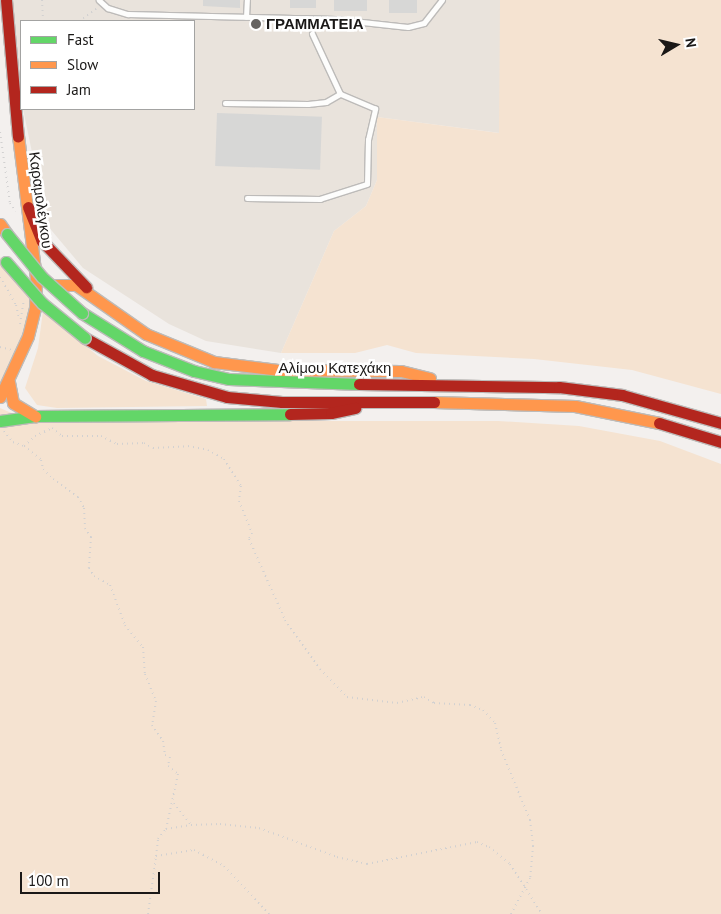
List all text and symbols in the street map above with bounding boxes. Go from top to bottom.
place label: ΓΡΑΜΜΑΤΕΙΑ [266,15,363,33]
marker: ΓΡΑΜΜΑΤΕΙΑ [250,18,262,30]
legend [20,20,195,110]
north arrow [651,20,701,70]
text: Fast [67,30,94,49]
text: N [681,37,700,49]
text: Slow [67,55,98,74]
text: Jam [67,80,91,99]
street label: Καραμολέγκου [25,150,57,250]
street label: Αλίμου Κατεχάκη [279,359,391,377]
scale bar [22,862,162,894]
text: 100 m [28,871,69,890]

